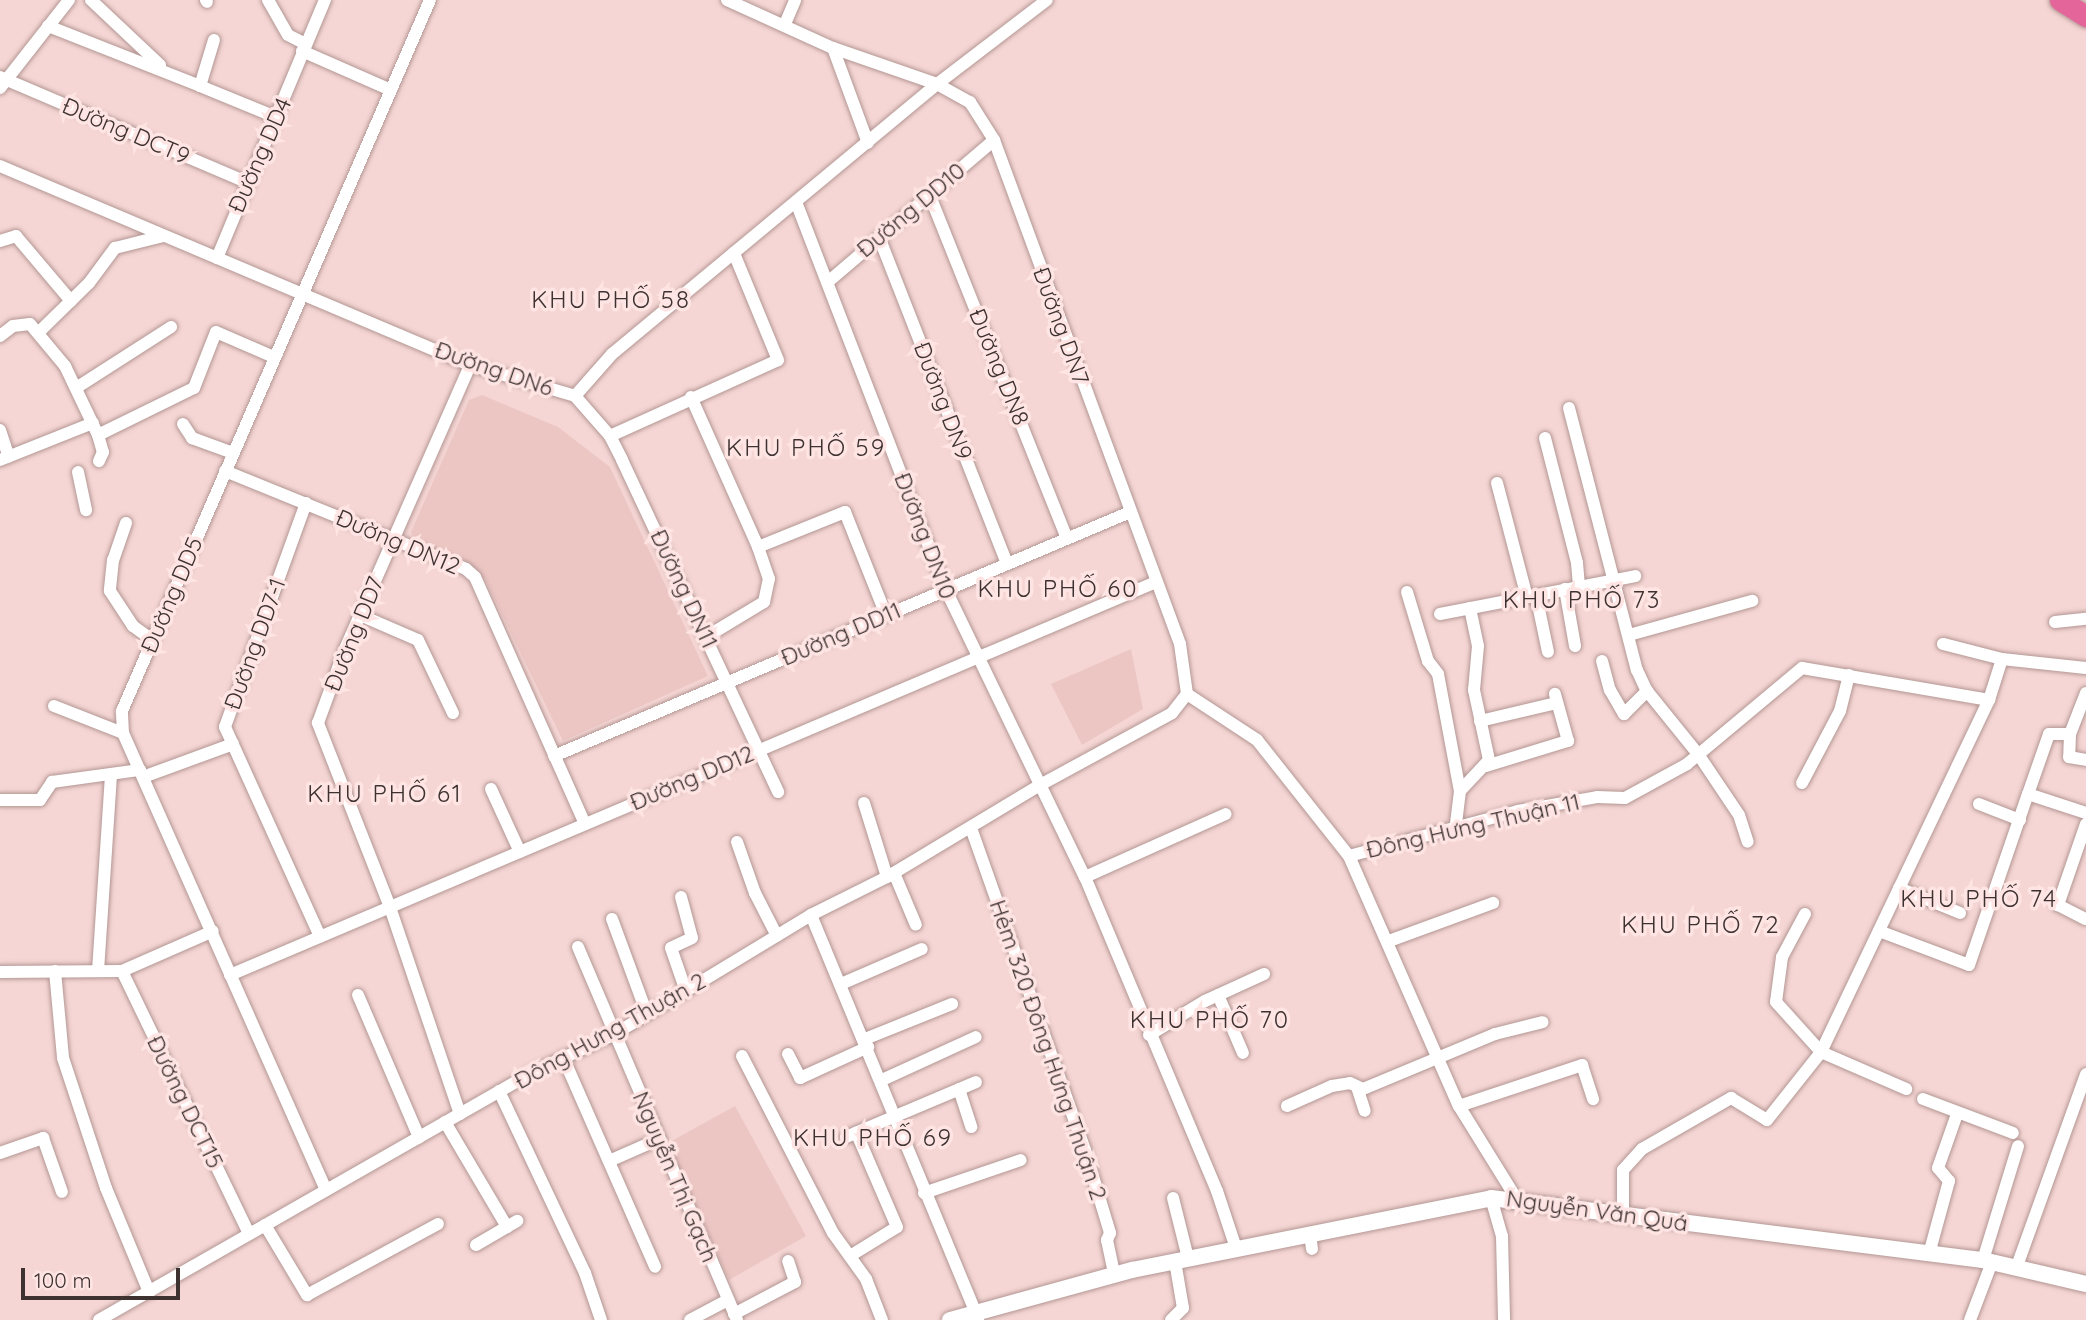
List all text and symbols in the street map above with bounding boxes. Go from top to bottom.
street label: Đường DCT9 [58,92,194,170]
street label: Đường DD4 [222,93,298,217]
street label: Đường DD10 [851,157,971,263]
street label: Đường DN7 [1027,264,1095,388]
district label: KHU PHỐ 58 [532,286,690,314]
street label: Đường DN8 [963,305,1035,429]
street label: Đường DN6 [431,336,557,402]
street label: Đường DN9 [908,338,978,464]
district label: KHU PHỐ 59 [727,434,885,462]
street label: Đường DN10 [888,469,962,603]
street label: Đường DN12 [332,504,464,580]
street label: Đường DN11 [644,525,724,653]
street label: Đường DD5 [135,533,209,657]
street label: Đường DD7 [319,573,389,695]
street label: Đường DD7-1 [219,575,291,713]
district label: KHU PHỐ 60 [979,575,1137,603]
district label: KHU PHỐ 73 [1504,586,1660,614]
street label: Đường DD11 [777,596,905,672]
street label: Đường DD12 [626,740,758,816]
district label: KHU PHỐ 61 [309,780,461,808]
street label: Đông Hưng Thuận 11 [1363,788,1583,864]
district label: KHU PHỐ 74 [1901,885,2057,913]
street label: Hẻm 320 Đông Hưng Thuận 2 [984,896,1112,1204]
district label: KHU PHỐ 72 [1623,911,1779,939]
street label: Đông Hưng Thuận 2 [510,967,710,1095]
district label: KHU PHỐ 70 [1131,1006,1289,1034]
street label: Đường DCT15 [141,1031,229,1173]
street label: Nguyễn Thị Gạch [627,1087,723,1267]
district label: KHU PHỐ 69 [794,1124,952,1152]
street label: Nguyễn Văn Quá [1505,1185,1689,1237]
scale bar [24,1254,184,1298]
text: 100 m [34,1267,92,1293]

